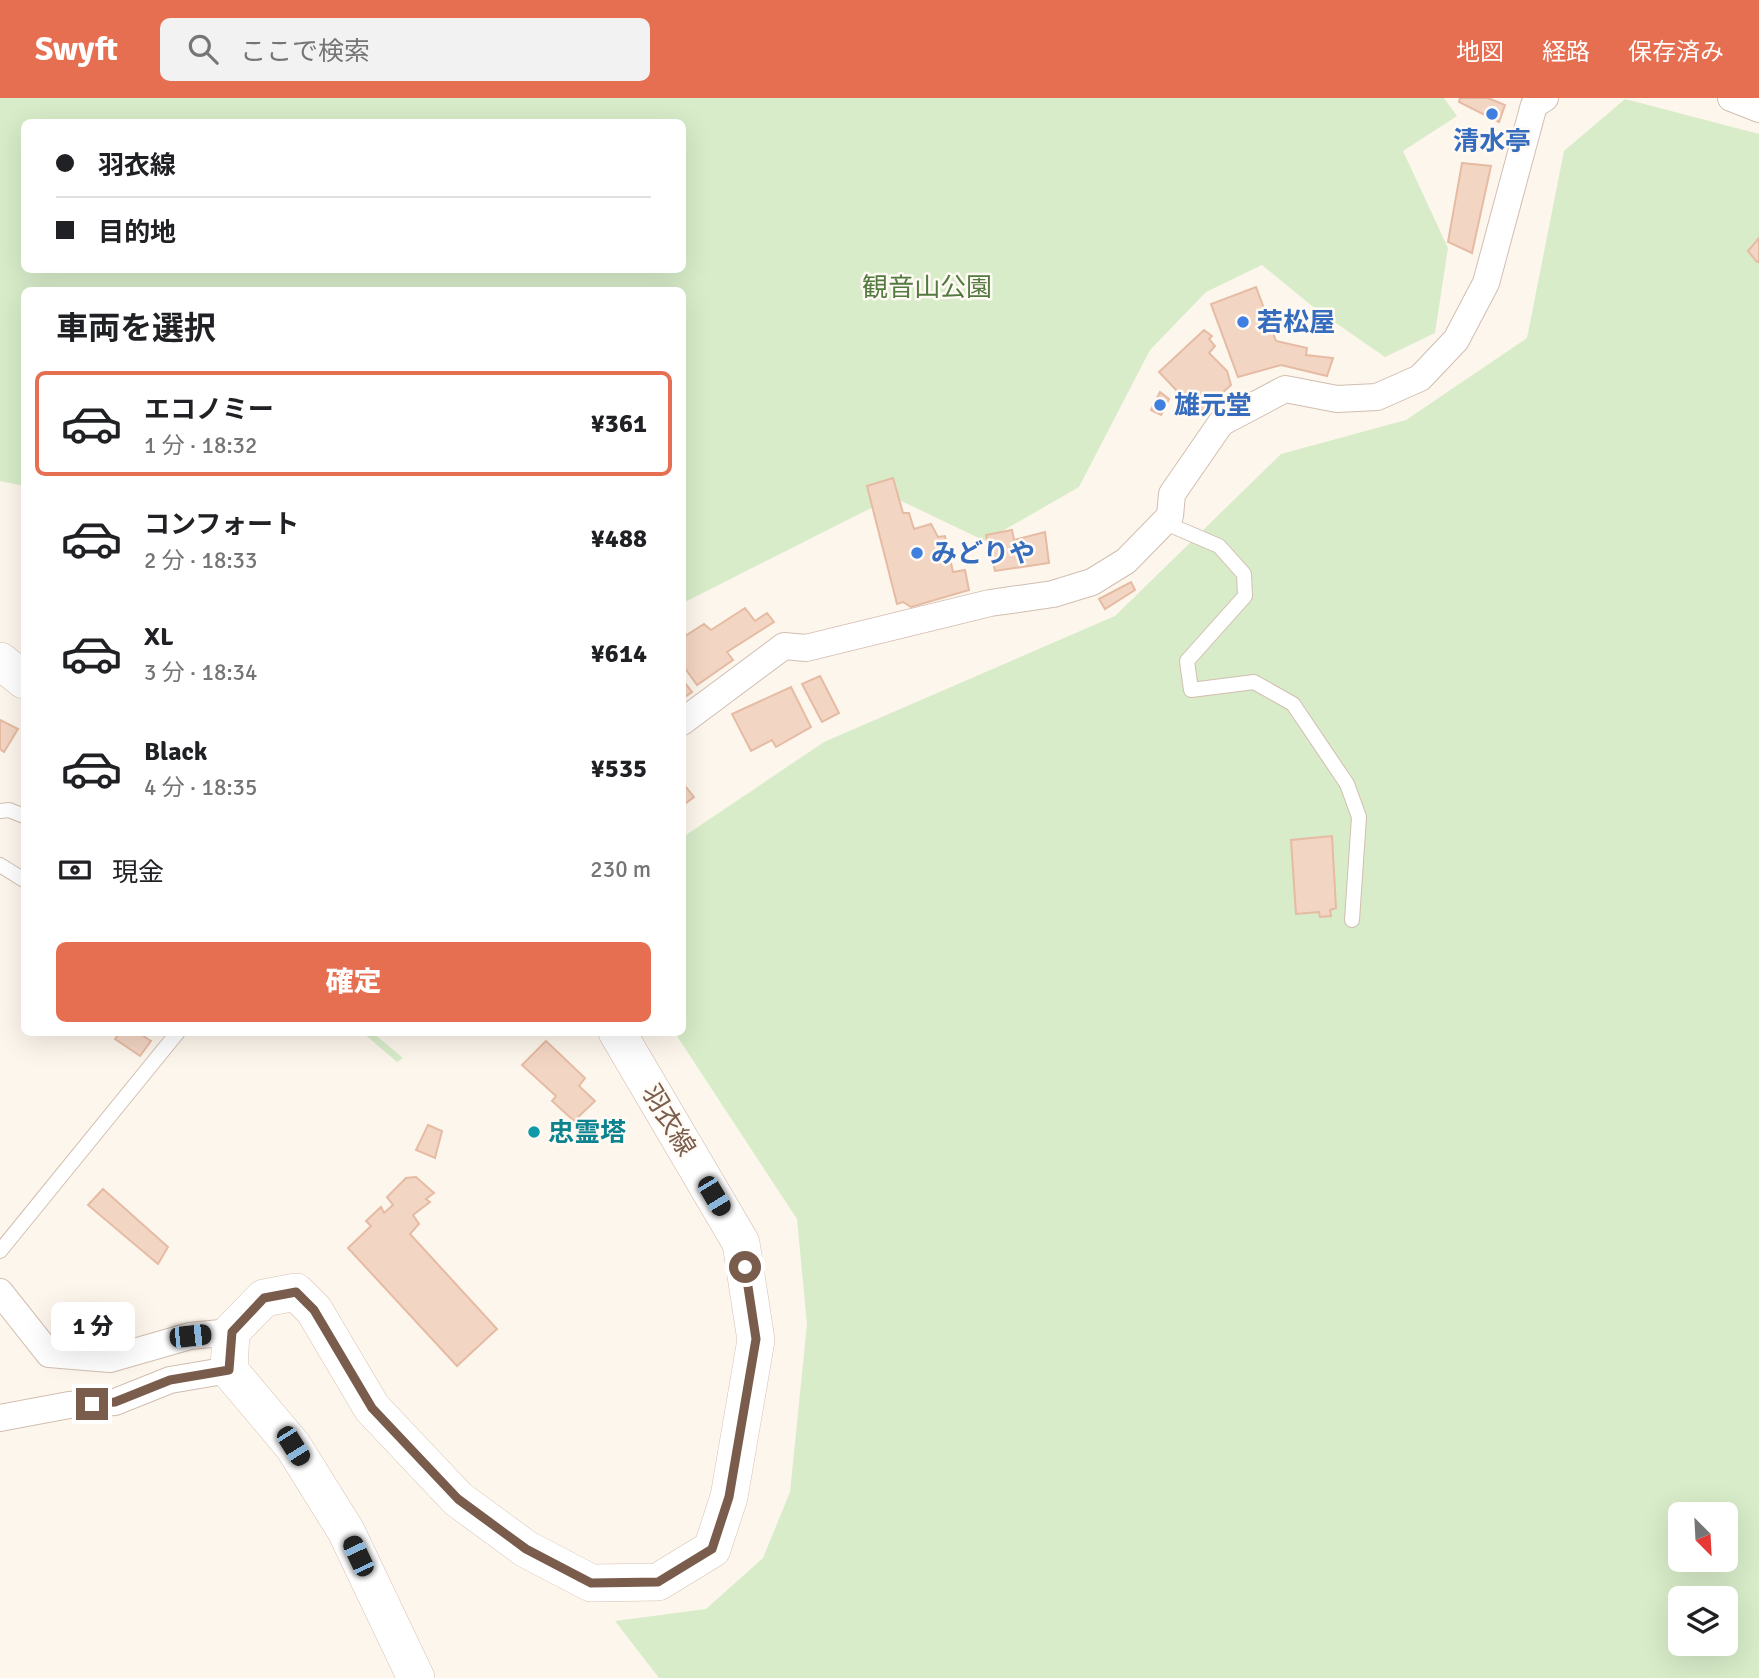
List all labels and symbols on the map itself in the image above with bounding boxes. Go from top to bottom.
marker: 清水亭 [1484,106,1500,122]
place label: 清水亭 [1453,126,1531,158]
park label: 観音山公園 [862,272,992,304]
place label: 若松屋 [1257,307,1335,339]
marker: 若松屋 [1235,314,1251,330]
place label: 雄元堂 [1174,390,1252,422]
marker: 雄元堂 [1152,397,1168,413]
place label: みどりや [931,538,1035,570]
marker: みどりや [909,545,925,561]
street label: 羽衣線 [634,1079,702,1162]
place label: 忠霊塔 [548,1117,626,1149]
marker: 忠霊塔 [526,1124,542,1140]
car [695,1173,734,1219]
route start [729,1251,761,1283]
callout: 1 分 [50,1302,134,1352]
car [169,1323,212,1349]
route end [76,1388,108,1420]
car [273,1423,314,1469]
north arrow [1668,1502,1738,1572]
car [340,1533,377,1579]

